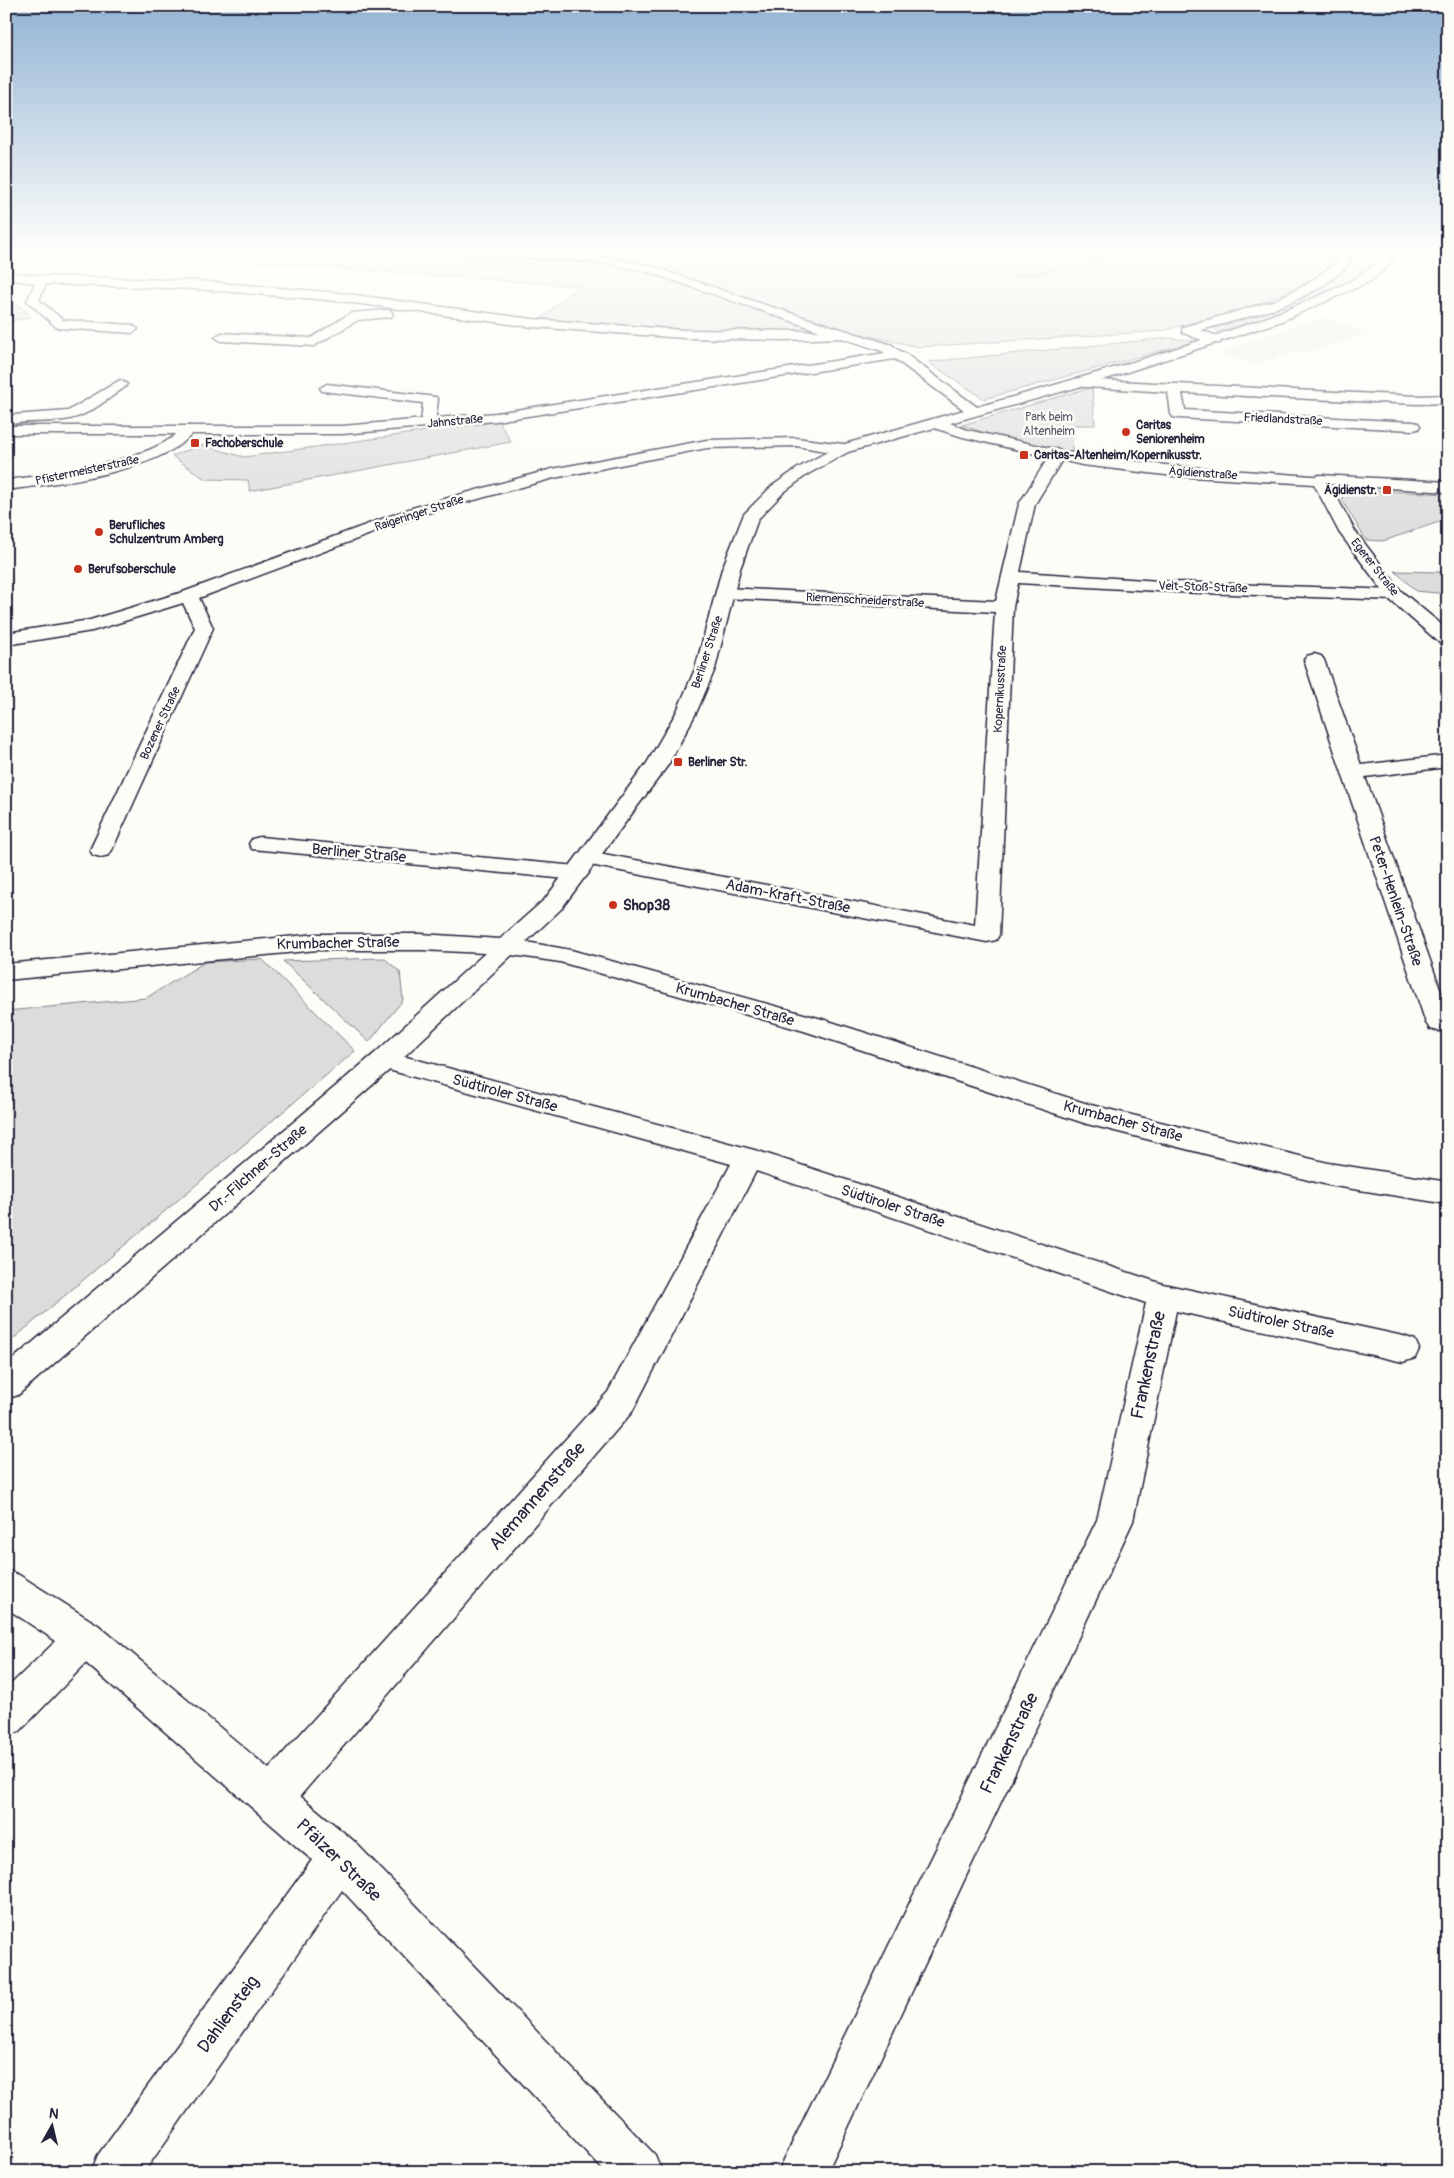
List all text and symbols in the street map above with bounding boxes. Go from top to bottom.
park label: Park beim Altenheim [1023,410,1075,439]
street label: Friedlandstraße [1243,410,1323,429]
street label: Jahnstraße [426,412,484,431]
place label: Caritas Seniorenheim [1136,418,1205,447]
marker: Caritas Seniorenheim [1120,426,1132,438]
place label: Fachoberschule [205,436,284,451]
marker: Fachoberschule [189,437,201,449]
place label: Caritas-Altenheim/Kopernikusstr. [1034,448,1202,463]
marker: Caritas-Altenheim/Kopernikusstr. [1018,449,1030,461]
street label: Pfistermeisterstraße [34,452,140,489]
street label: Ägidienstraße [1168,463,1238,483]
place label: Ägidienstr. [1324,482,1377,498]
marker: Ägidienstr. [1381,484,1393,496]
street label: Raigeringer Straße [373,492,466,535]
place label: Berufliches Schulzentrum Amberg [109,518,224,547]
marker: Berufliches Schulzentrum Amberg [93,526,105,538]
street label: Egerer Straße [1347,535,1402,599]
place label: Berufsoberschule [88,562,177,577]
marker: Berufsoberschule [72,563,84,575]
street label: Veit-Stoß-Straße [1158,578,1248,597]
street label: Riemenschneiderstraße [805,590,925,611]
street label: Berliner Straße [689,614,726,690]
street label: Kopernikusstraße [991,645,1010,733]
street label: Bozener Straße [137,684,184,762]
place label: Berliner Str. [688,755,748,770]
marker: Berliner Str. [672,756,684,768]
street label: Peter-Henlein-Straße [1364,834,1427,969]
street label: Berliner Straße [311,840,407,867]
street label: Adam-Kraft-Straße [724,875,852,918]
place label: Shop38 [623,896,670,915]
marker: Shop38 [607,899,619,911]
street label: Krumbacher Straße [277,933,400,954]
street label: Krumbacher Straße [673,978,797,1031]
street label: Südtiroler Straße [450,1070,560,1117]
street label: Krumbacher Straße [1061,1096,1185,1147]
street label: Dr.-Filchner-Straße [205,1120,312,1216]
street label: Südtiroler Straße [839,1181,948,1232]
street label: Südtiroler Straße [1226,1302,1336,1343]
street label: Frankenstraße [1126,1309,1171,1421]
street label: Alemannenstraße [484,1437,591,1555]
street label: Frankenstraße [975,1689,1044,1798]
street label: Pfälzer Straße [291,1814,386,1907]
street label: Dahliensteig [193,1971,264,2058]
north arrow [28,2100,78,2150]
text: N [48,2105,60,2123]

